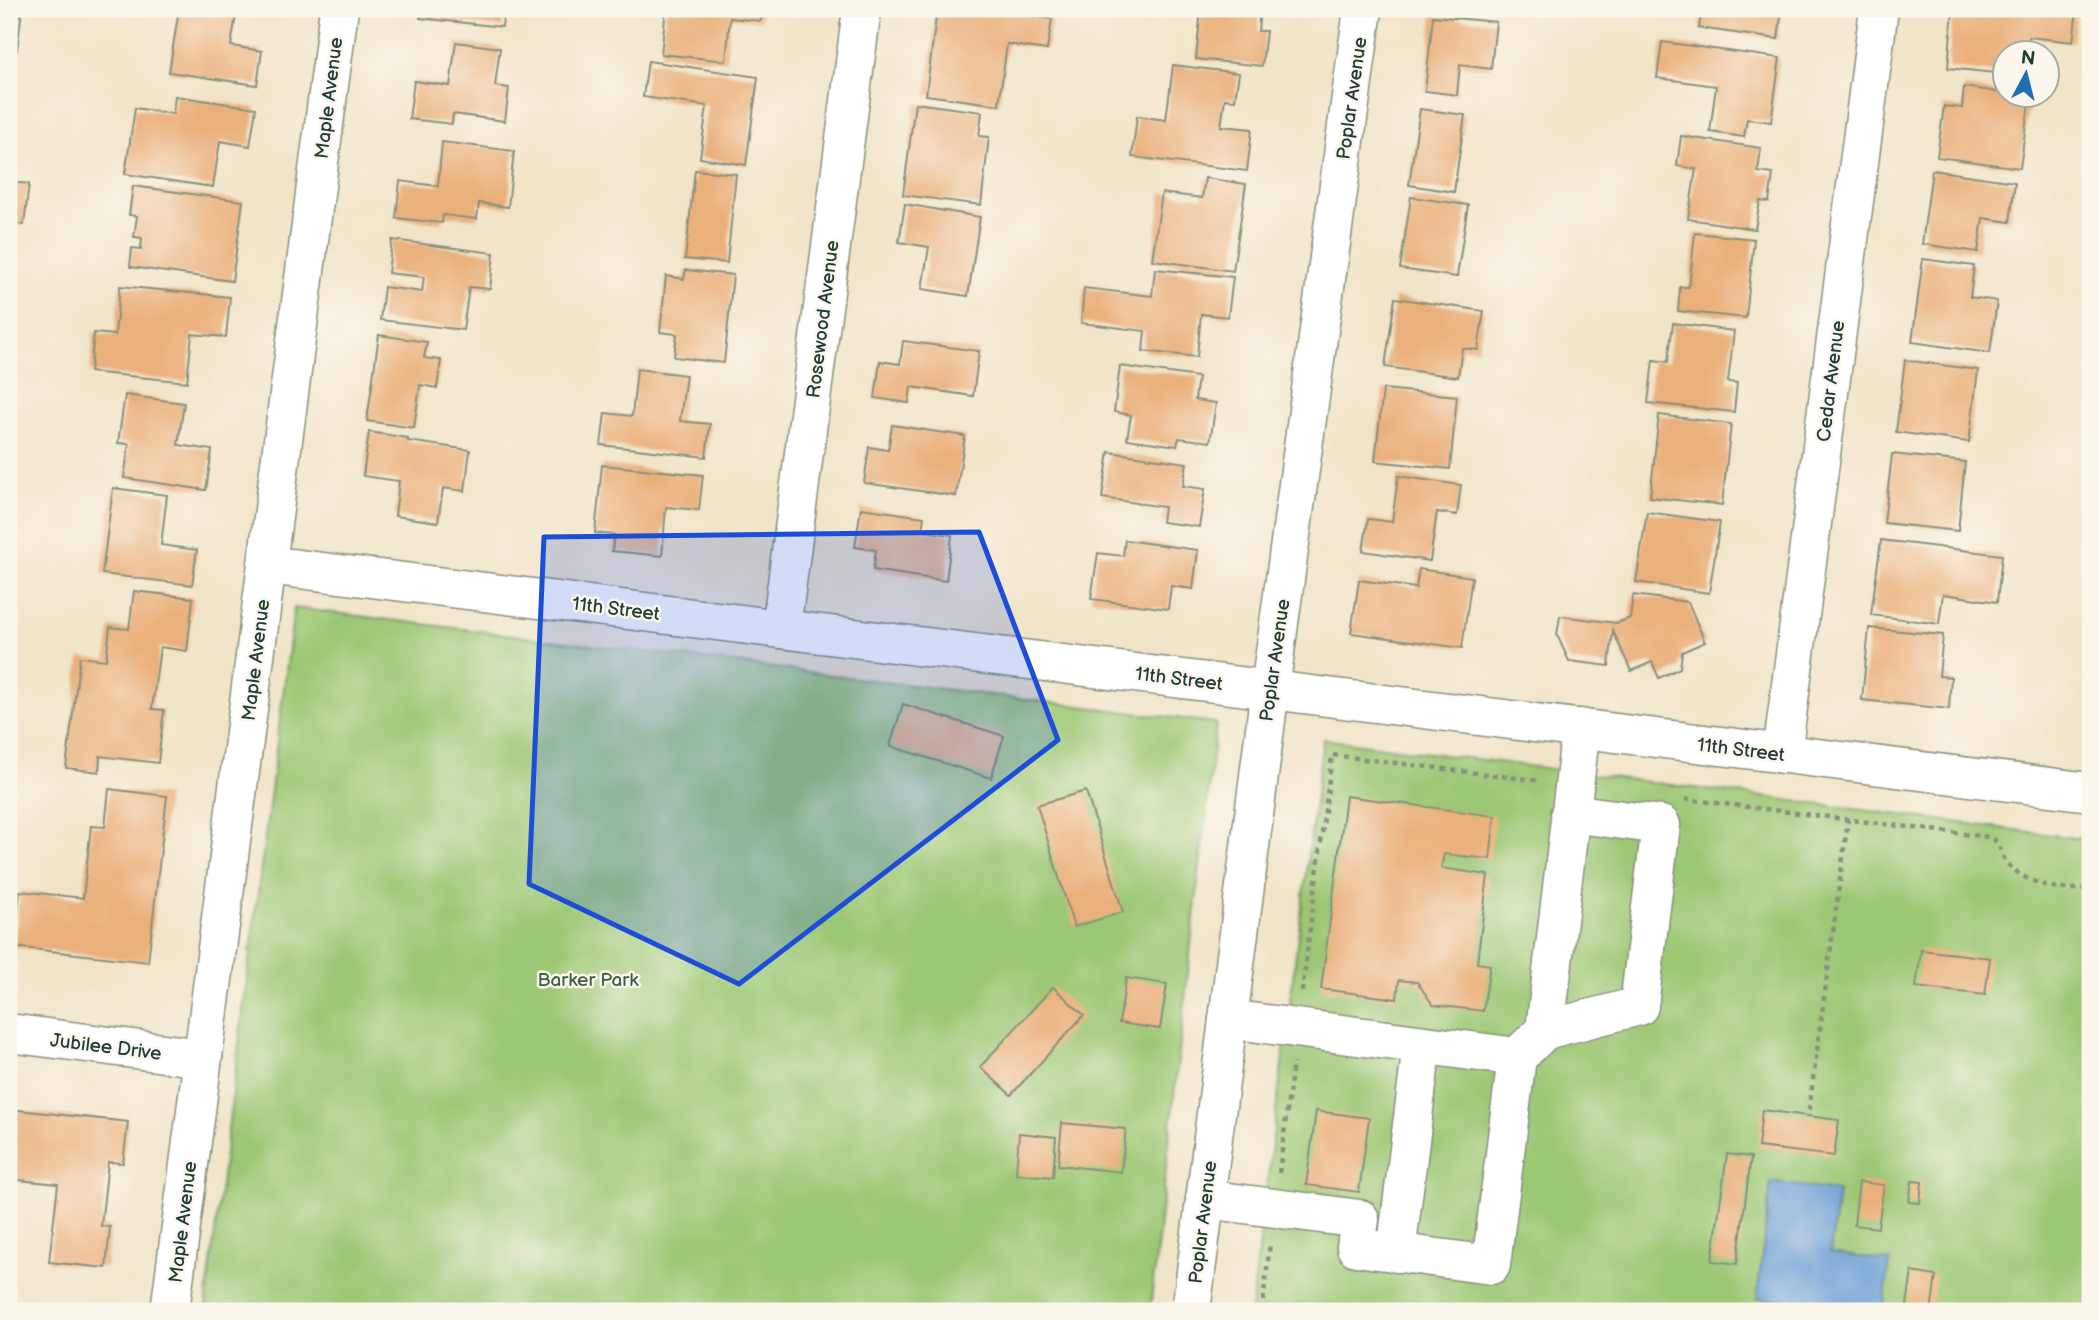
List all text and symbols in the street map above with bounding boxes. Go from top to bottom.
street label: Poplar Avenue [1332,35,1372,161]
street label: Maple Avenue [311,36,348,160]
north arrow [1990,38,2060,108]
text: N [2019,46,2036,71]
street label: Rosewood Avenue [802,239,845,399]
street label: Cedar Avenue [1813,319,1850,443]
street label: 11th Street [571,593,661,626]
street label: Poplar Avenue [1255,597,1295,723]
street label: Maple Avenue [238,598,275,722]
street label: 11th Street [1134,663,1224,696]
street label: 11th Street [1696,734,1786,767]
park label: Barker Park [538,969,639,992]
street label: Jubilee Drive [49,1029,163,1066]
street label: Poplar Avenue [1185,1159,1222,1285]
street label: Maple Avenue [165,1160,202,1284]

